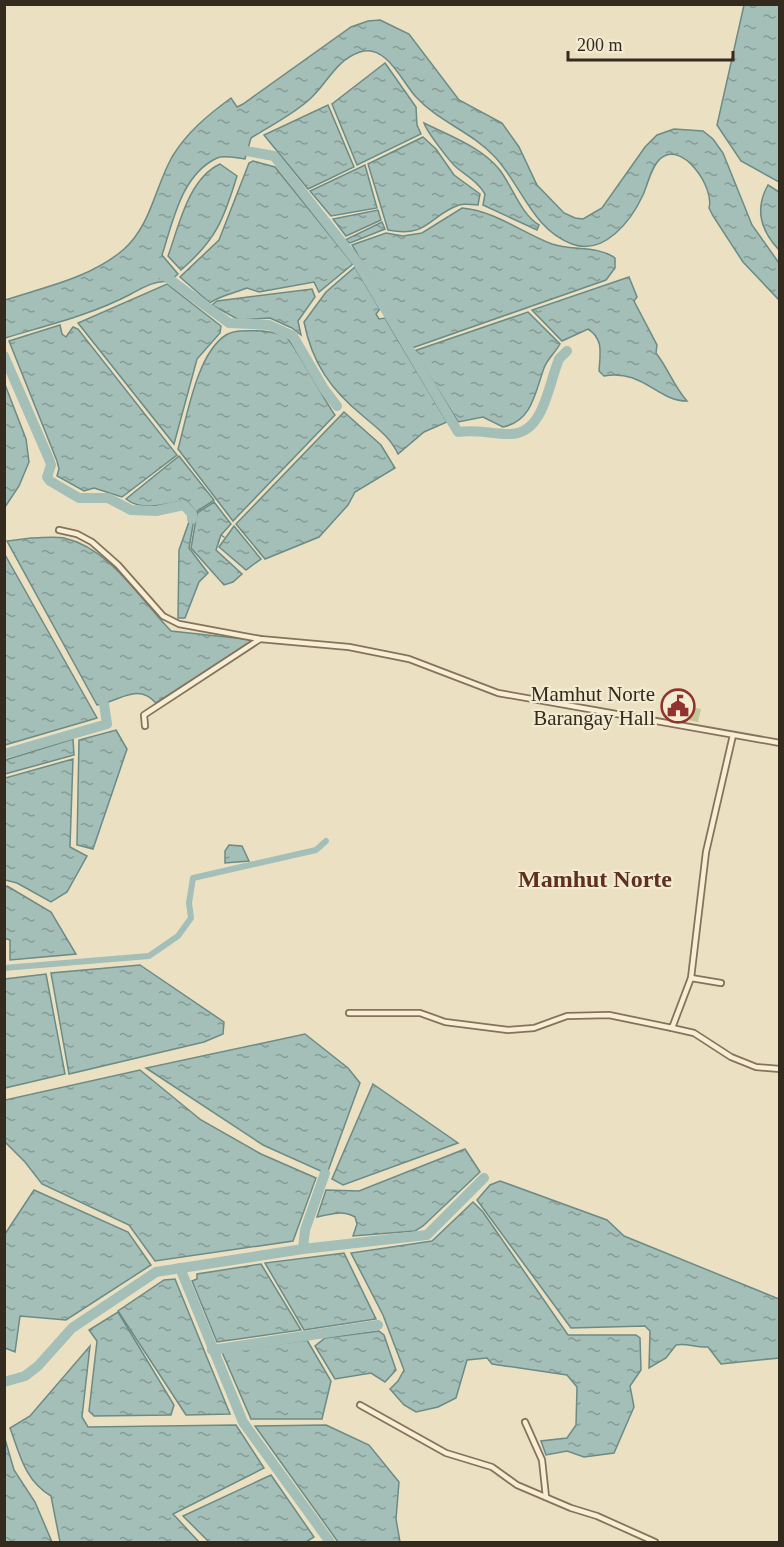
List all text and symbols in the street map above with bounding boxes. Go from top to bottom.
scale bar [568,24,733,62]
text: 200 m [577,35,623,55]
place label: Mamhut Norte Barangay Hall [531,682,655,730]
public building icon: Mamhut Norte Barangay Hall [660,688,696,724]
district label: Mamhut Norte [518,866,672,892]

